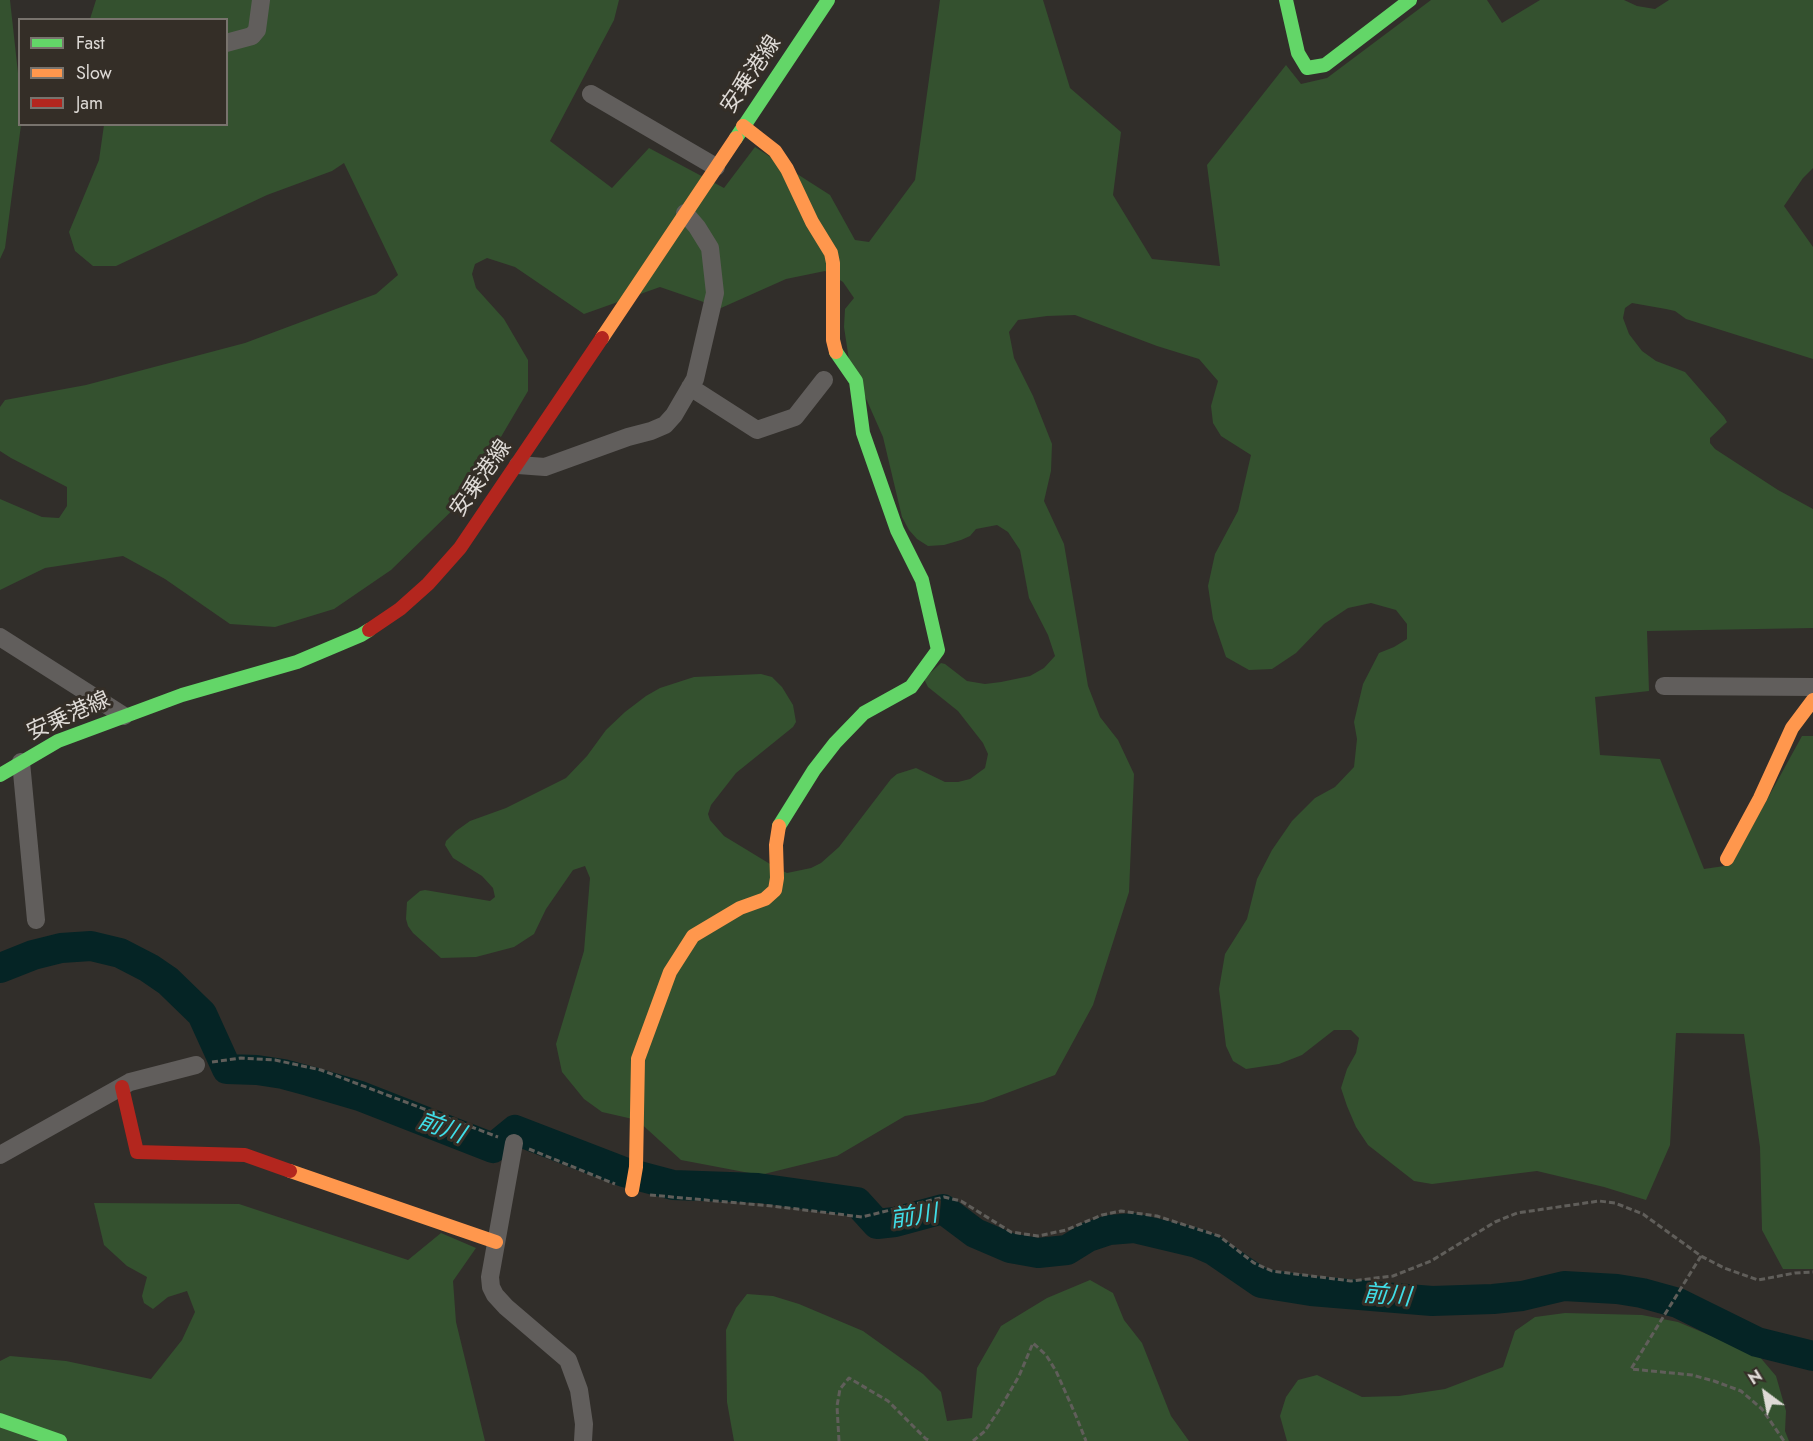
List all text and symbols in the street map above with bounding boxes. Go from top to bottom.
legend [18,18,228,126]
text: Fast [76,30,105,56]
street label: 安乗港線 [716,31,788,119]
text: Slow [76,60,112,86]
text: Jam [76,90,103,116]
street label: 安乗港線 [446,435,518,523]
street label: 安乗港線 [23,687,115,747]
water label: 前川 [414,1107,468,1151]
water label: 前川 [888,1200,940,1236]
water label: 前川 [1362,1281,1412,1313]
north arrow [1735,1363,1795,1423]
text: N [1744,1364,1767,1390]

